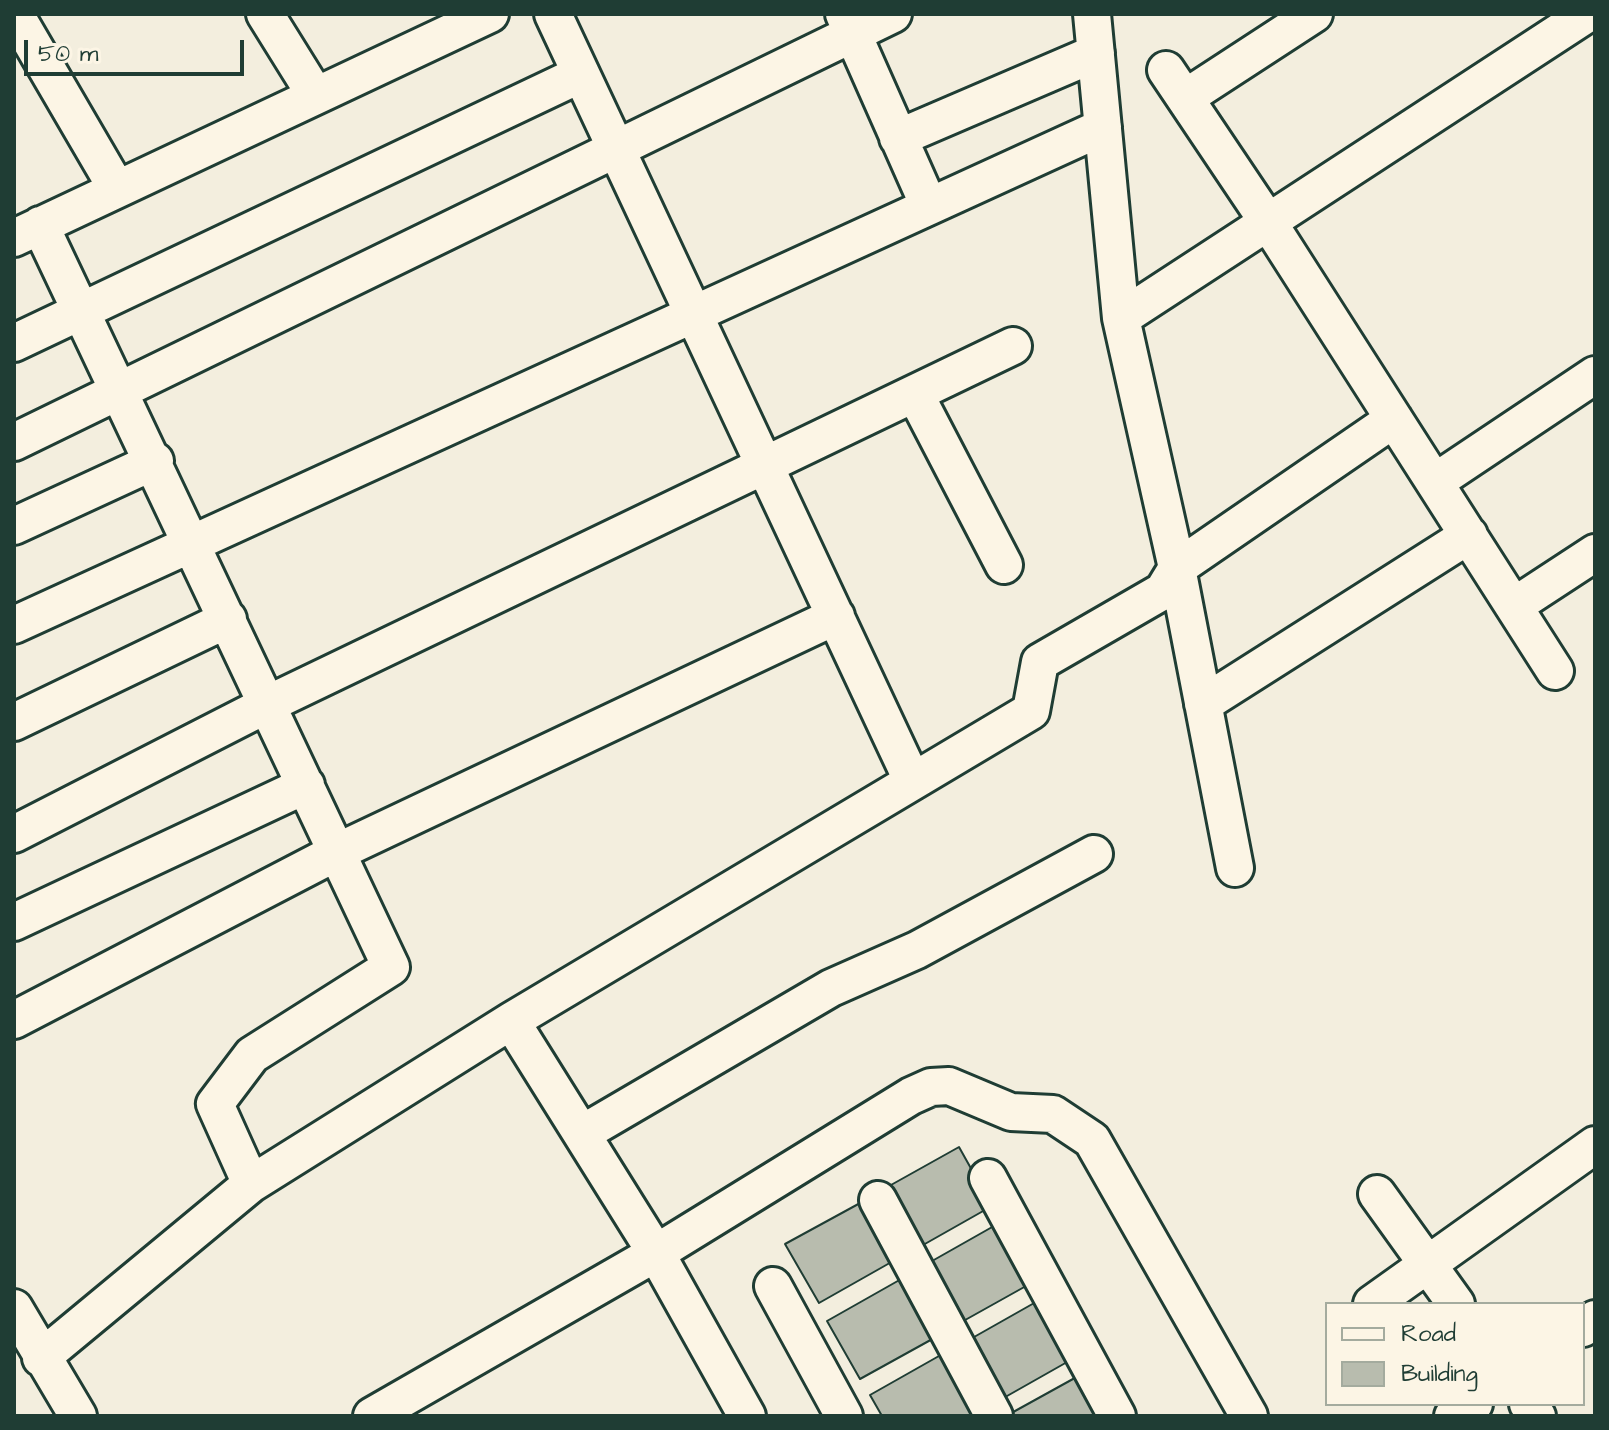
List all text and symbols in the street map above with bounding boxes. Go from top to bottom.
scale bar [28,24,248,74]
text: 50 m [38,37,98,71]
legend [1325,1302,1585,1406]
text: Road [1401,1317,1456,1351]
text: Building [1401,1357,1478,1391]

